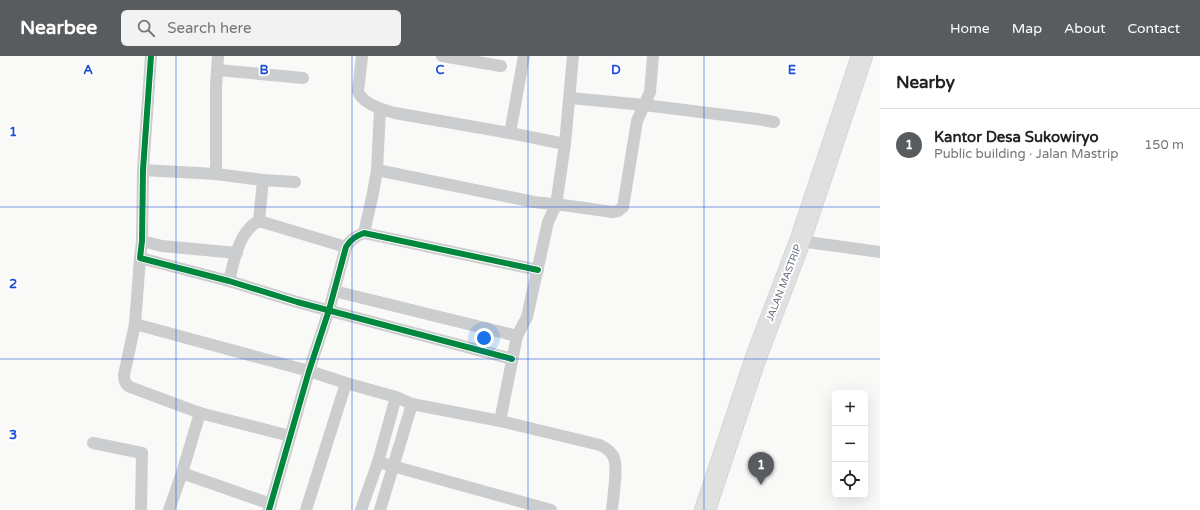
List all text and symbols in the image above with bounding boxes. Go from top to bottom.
search box [121,10,401,46]
text: Nearbee [20,17,97,39]
icon: search [135,17,157,39]
text: Search here [167,19,252,37]
text: Home [950,20,990,37]
text: Map [1012,20,1042,37]
text: About [1064,20,1106,37]
text: Contact [1128,20,1180,37]
text: A [83,62,93,78]
text: B [259,62,269,78]
text: C [435,62,445,78]
text: D [611,62,621,78]
text: E [788,62,796,78]
text: Nearby [896,72,955,93]
text: 1 [9,124,17,140]
text: Kantor Desa Sukowiryo [934,128,1099,146]
text: 1 [905,137,913,153]
text: 150 m [1144,137,1184,153]
text: Public building · Jalan Mastrip [934,146,1118,162]
street label: JALAN MASTRIP [764,243,804,323]
text: 2 [9,276,17,292]
your location [474,328,494,348]
map controls [832,390,868,498]
button: + [832,390,868,426]
button: − [832,426,868,462]
text: 3 [9,427,17,443]
pin: 1 [748,452,774,485]
button: locate [832,462,868,498]

